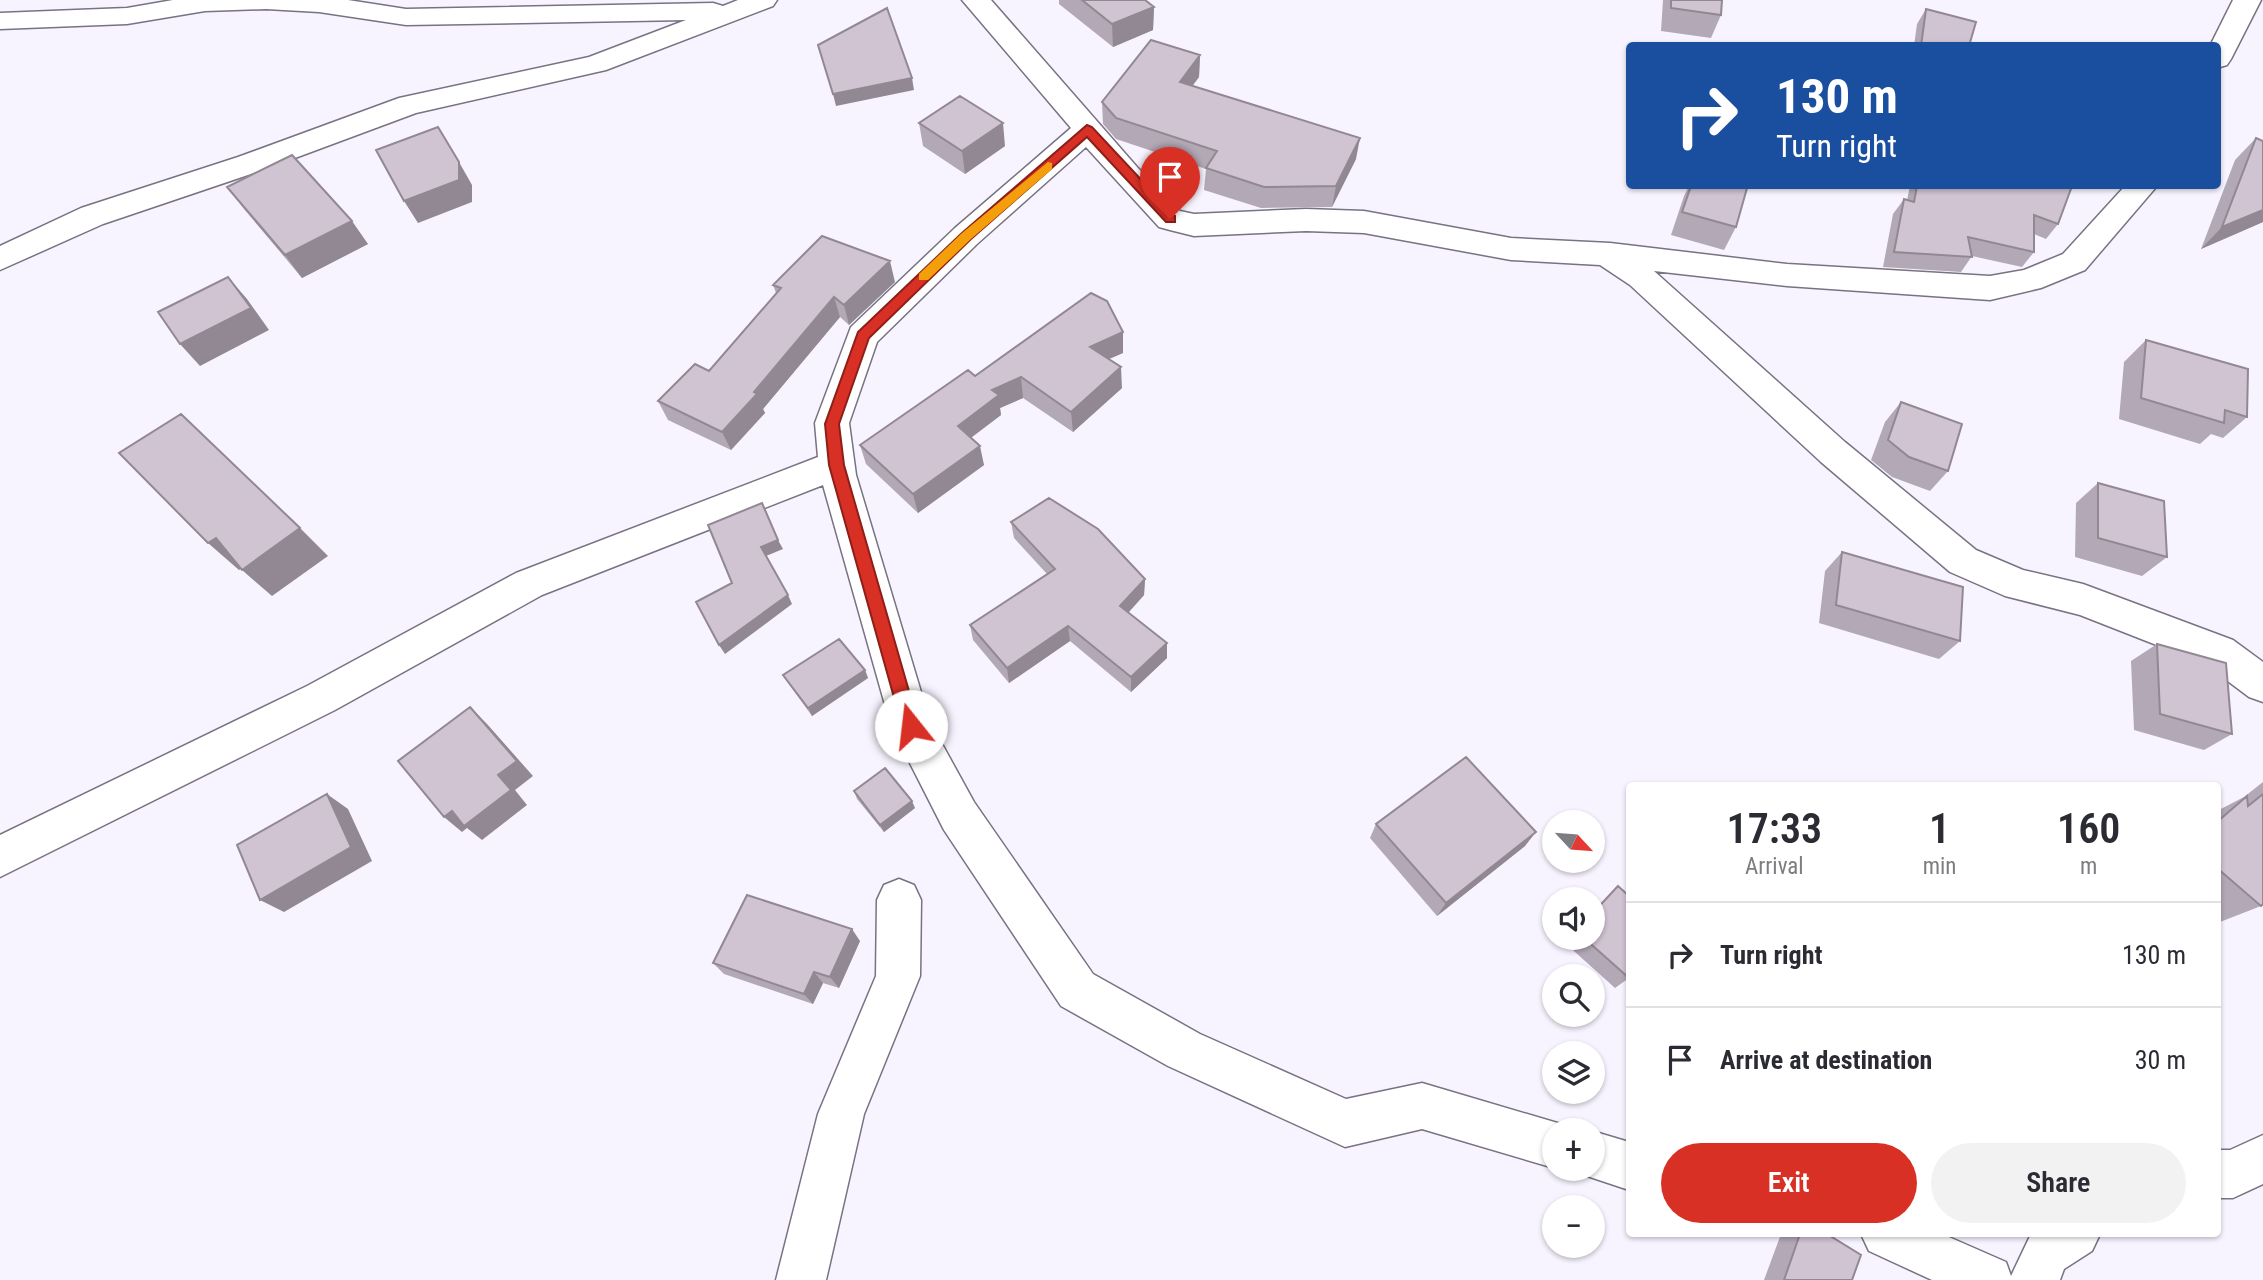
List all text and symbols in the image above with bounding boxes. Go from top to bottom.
text: 130 m [1776,68,1898,125]
icon: right [1661,70,1752,161]
text: Turn right [1776,127,1897,165]
pin [1140,147,1200,219]
icon: arrive [1151,158,1189,196]
position arrow [874,689,948,763]
text: 17:33 [1727,804,1822,853]
text: 1 [1929,804,1950,853]
text: 160 [2057,804,2120,853]
north arrow [1542,810,1605,873]
map controls [1542,810,1605,1258]
text: Arrival [1745,853,1804,880]
text: min [1923,853,1956,880]
text: m [2080,853,2097,880]
button: sound [1542,887,1605,950]
icon: right [1661,936,1699,974]
text: Turn right [1720,940,1822,970]
text: 130 m [2122,940,2186,970]
button: search [1542,964,1605,1027]
button: layers [1542,1041,1605,1104]
icon: arrive [1661,1041,1699,1079]
text: Arrive at destination [1720,1045,1932,1075]
text: 30 m [2135,1045,2186,1075]
button: + [1542,1118,1605,1181]
button: Exit [1661,1143,1917,1223]
button: Share [1931,1143,2186,1223]
button: − [1542,1195,1605,1258]

